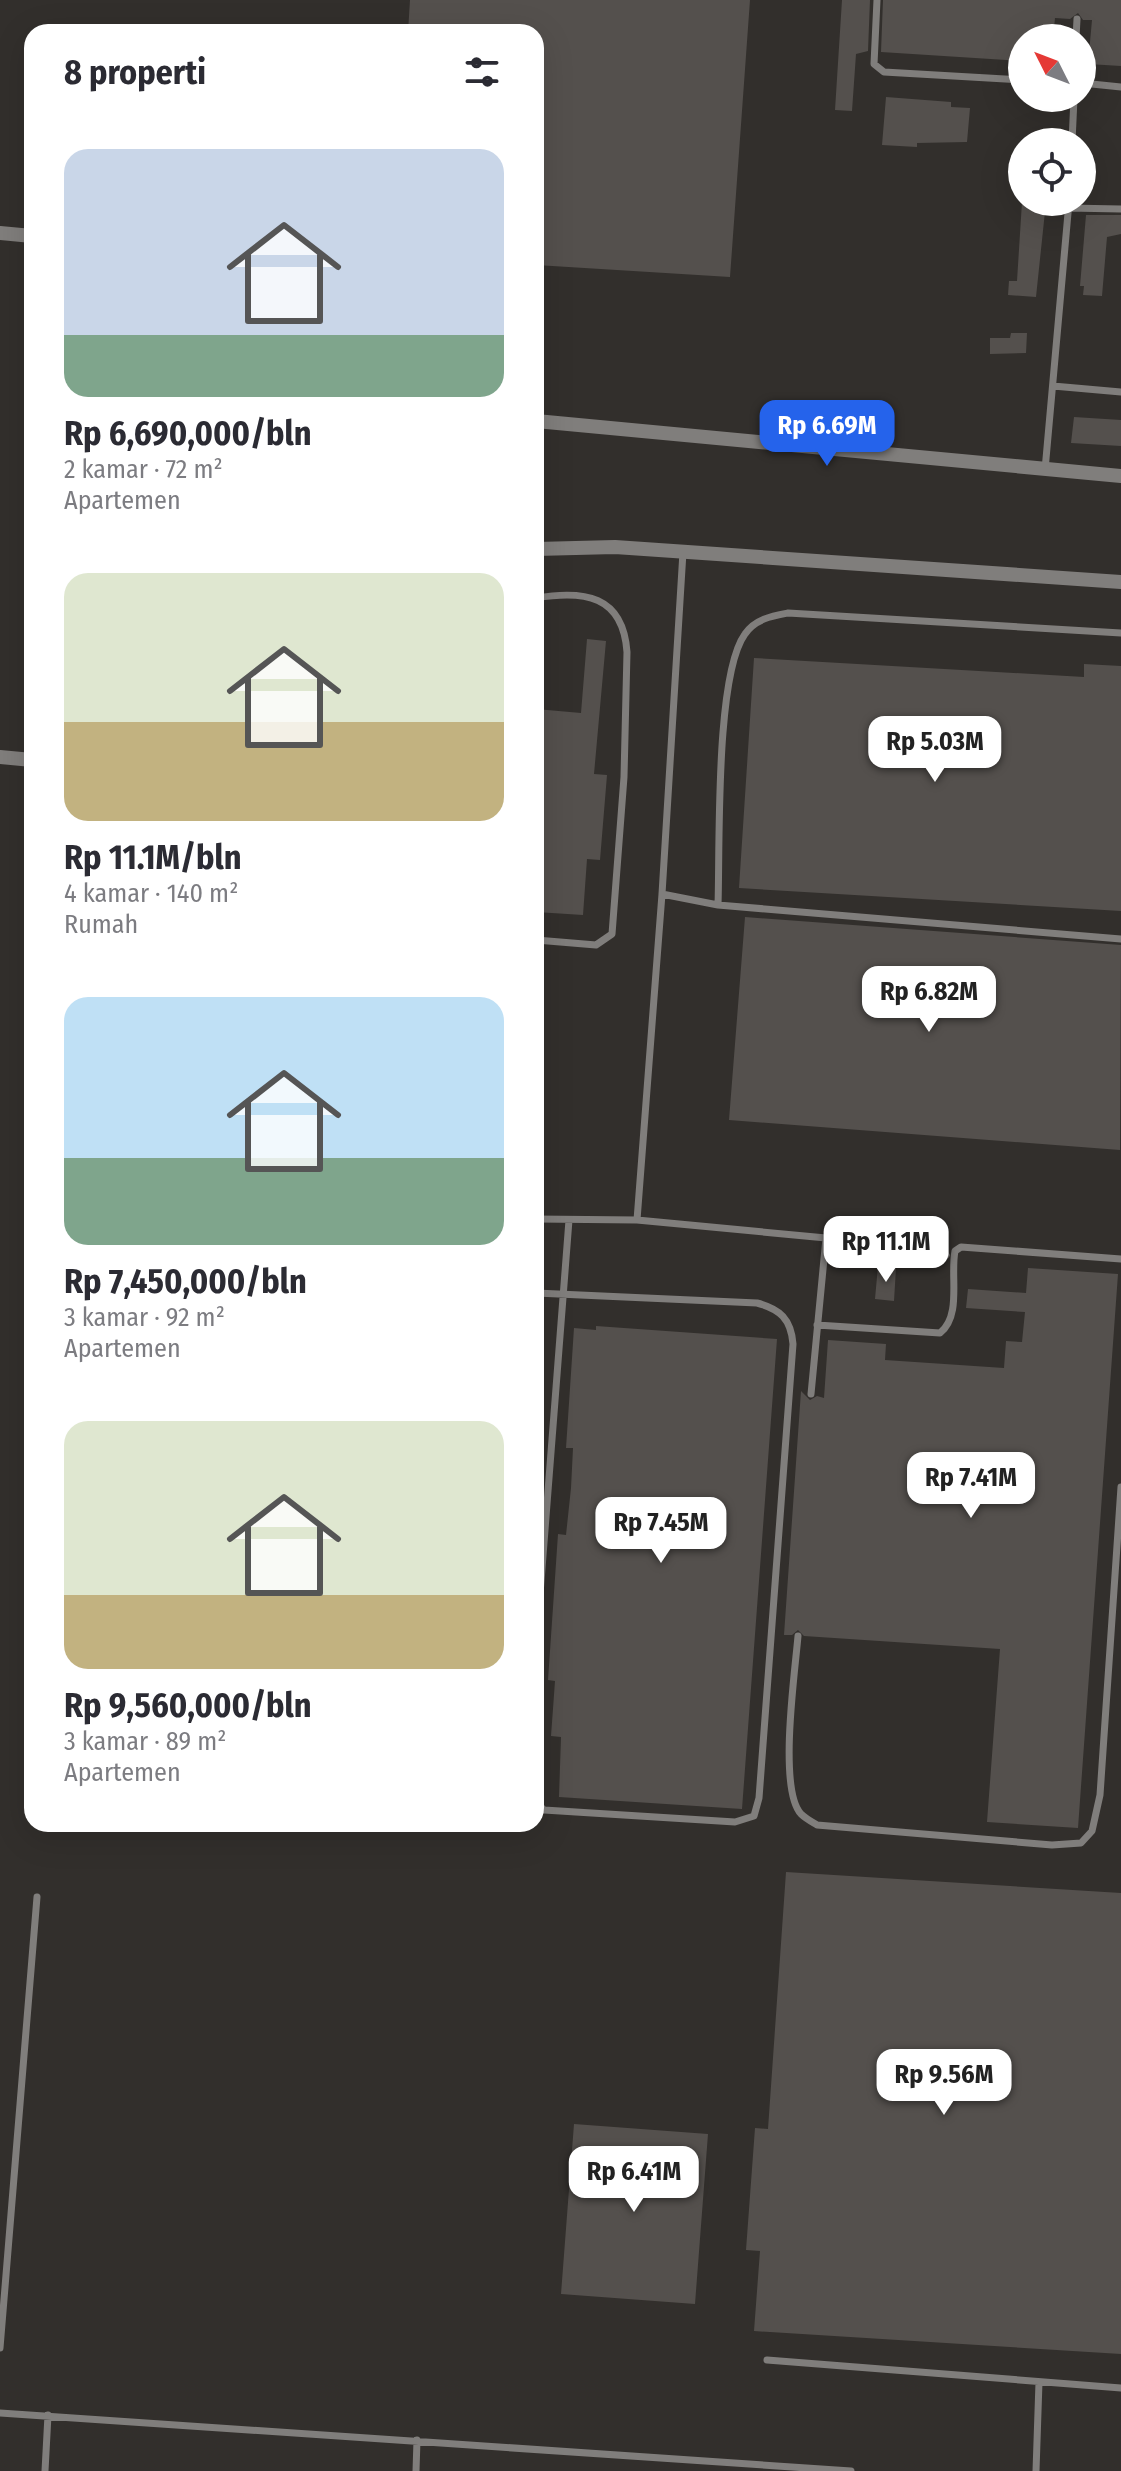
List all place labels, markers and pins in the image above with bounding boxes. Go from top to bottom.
pin: Rp 6.69M [744,400,910,468]
pin: Rp 5.03M [852,716,1018,784]
pin: Rp 6.82M [846,966,1012,1034]
pin: Rp 11.1M [803,1216,969,1284]
pin: Rp 7.41M [888,1452,1054,1520]
pin: Rp 7.45M [578,1497,744,1565]
pin: Rp 9.56M [861,2049,1027,2117]
pin: Rp 6.41M [551,2146,717,2214]

